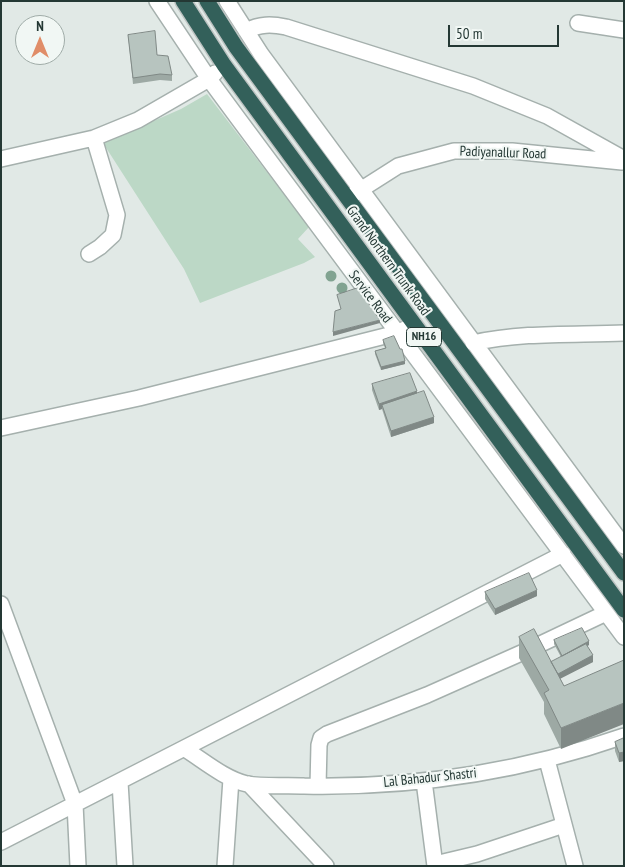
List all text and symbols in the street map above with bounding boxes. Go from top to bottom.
north arrow [15,15,65,65]
scale bar [450,15,561,47]
text: N [36,17,44,35]
text: 50 m [456,24,482,43]
street label: Padiyanallur Road [459,143,547,163]
street label: Grand Northern Trunk Road [343,203,433,319]
street label: Service Road [345,267,395,327]
road number: NH16 [406,328,442,347]
street label: Lal Bahadur Shastri [383,765,477,791]

